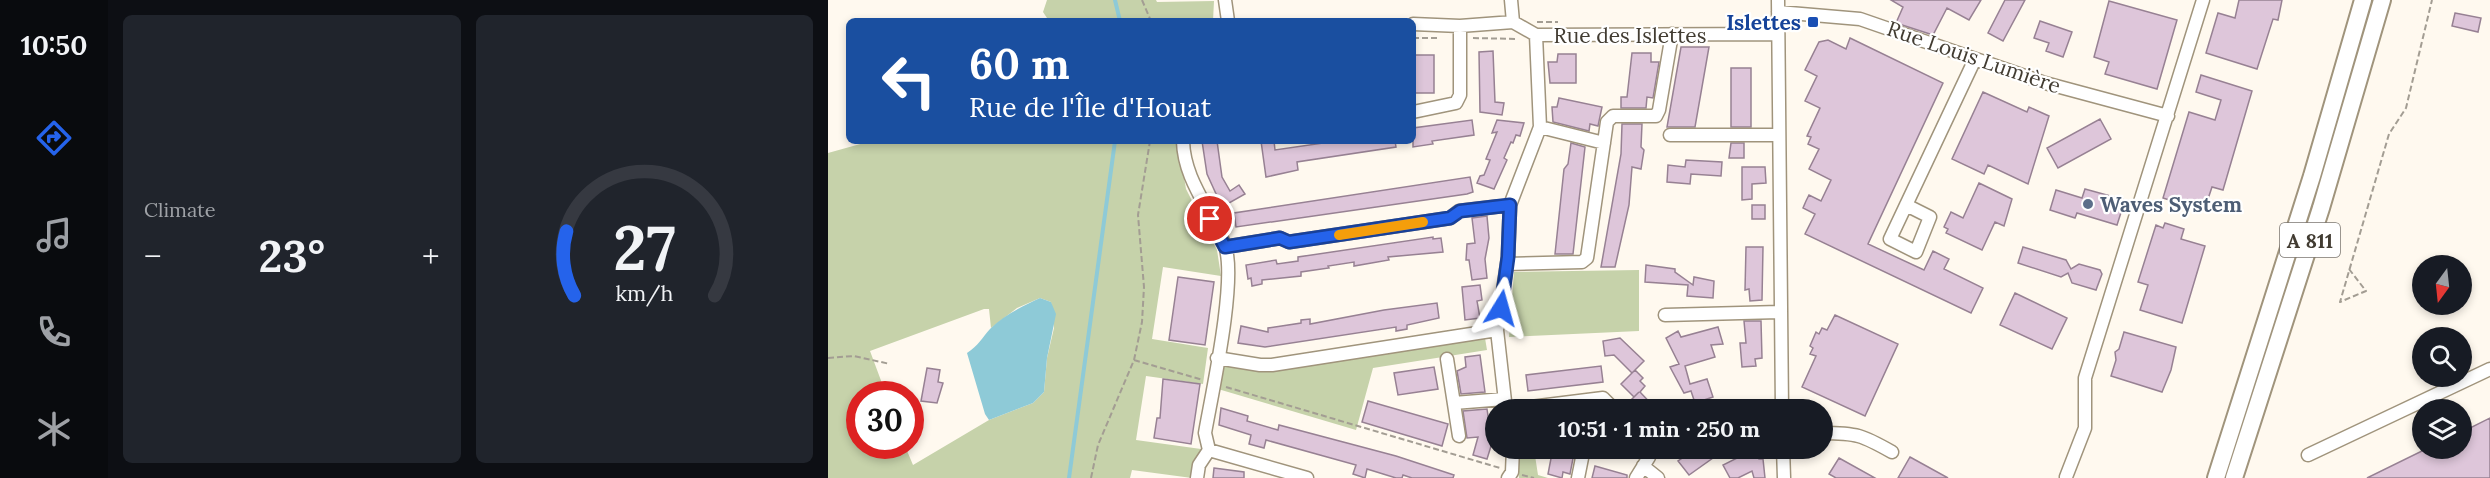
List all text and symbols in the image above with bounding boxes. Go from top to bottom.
place label: Islettes [1726,9,1801,36]
marker: Islettes [1806,15,1820,29]
street label: Rue Louis Lumière [1884,15,2064,99]
street label: Rue des Islettes [1554,22,1706,49]
text: 10:50 [21,28,87,62]
text: 60 m [969,37,1070,91]
icon: left [870,42,948,120]
text: Rue de l'Île d'Houat [969,90,1211,124]
icon: directions [33,117,75,159]
place label: Waves System [2100,191,2242,218]
pin [1184,193,1235,244]
text: Climate [144,197,216,222]
marker: Waves System [2081,197,2095,211]
icon: arrive [1193,202,1226,235]
text: 27 [613,207,676,287]
icon: music [33,214,75,256]
road number: A 811 [2280,223,2340,257]
text: 23° [259,227,325,284]
text: − [144,235,162,277]
text: + [422,235,439,277]
north arrow [2412,255,2472,315]
map controls [2412,255,2472,459]
position arrow [1469,276,1533,340]
text: km/h [615,279,673,307]
icon: phone [33,311,75,353]
button: search [2412,327,2472,387]
speed limit sign: 30 [846,381,924,459]
button: layers [2412,399,2472,459]
icon: climate [33,408,75,450]
text: 10:51 · 1 min · 250 m [1558,415,1760,443]

